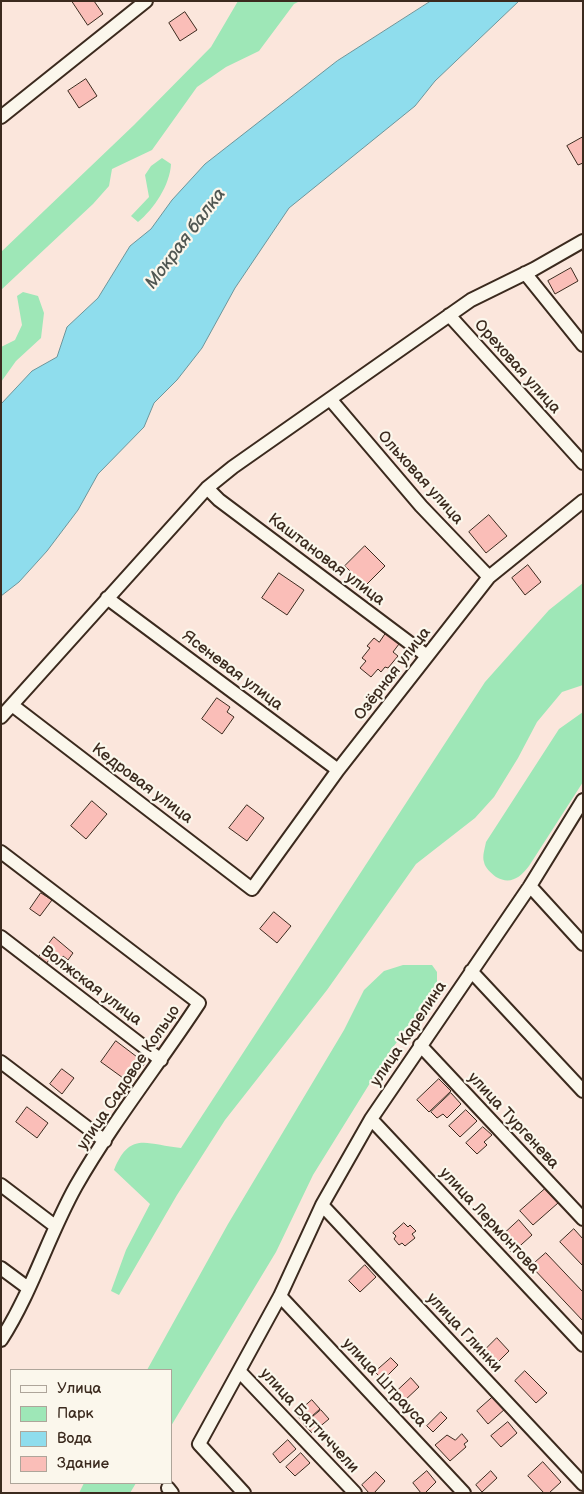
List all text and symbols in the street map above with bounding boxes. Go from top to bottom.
water label: Мокрая балка [141,184,231,294]
street label: Ореховая улица [470,316,564,418]
street label: Ольховая улица [373,427,467,529]
street label: Каштановая улица [264,510,388,610]
street label: Озёрная улица [351,624,435,724]
street label: Ясеневая улица [178,627,286,715]
street label: Кедровая улица [88,740,196,828]
street label: Волжская улица [37,942,145,1030]
street label: улица Карелина [367,978,451,1090]
street label: улица Садовое Кольцо [73,1002,185,1154]
street label: улица Тургенева [463,1069,563,1173]
street label: улица Лермонтова [435,1164,543,1278]
street label: улица Глинки [422,1289,506,1377]
street label: улица Штрауса [338,1335,430,1431]
street label: улица Баттиччели [255,1365,363,1477]
legend [10,1369,172,1484]
text: Улица [57,1379,101,1398]
text: Парк [57,1404,94,1423]
text: Вода [57,1429,92,1448]
text: Здание [57,1454,109,1473]

